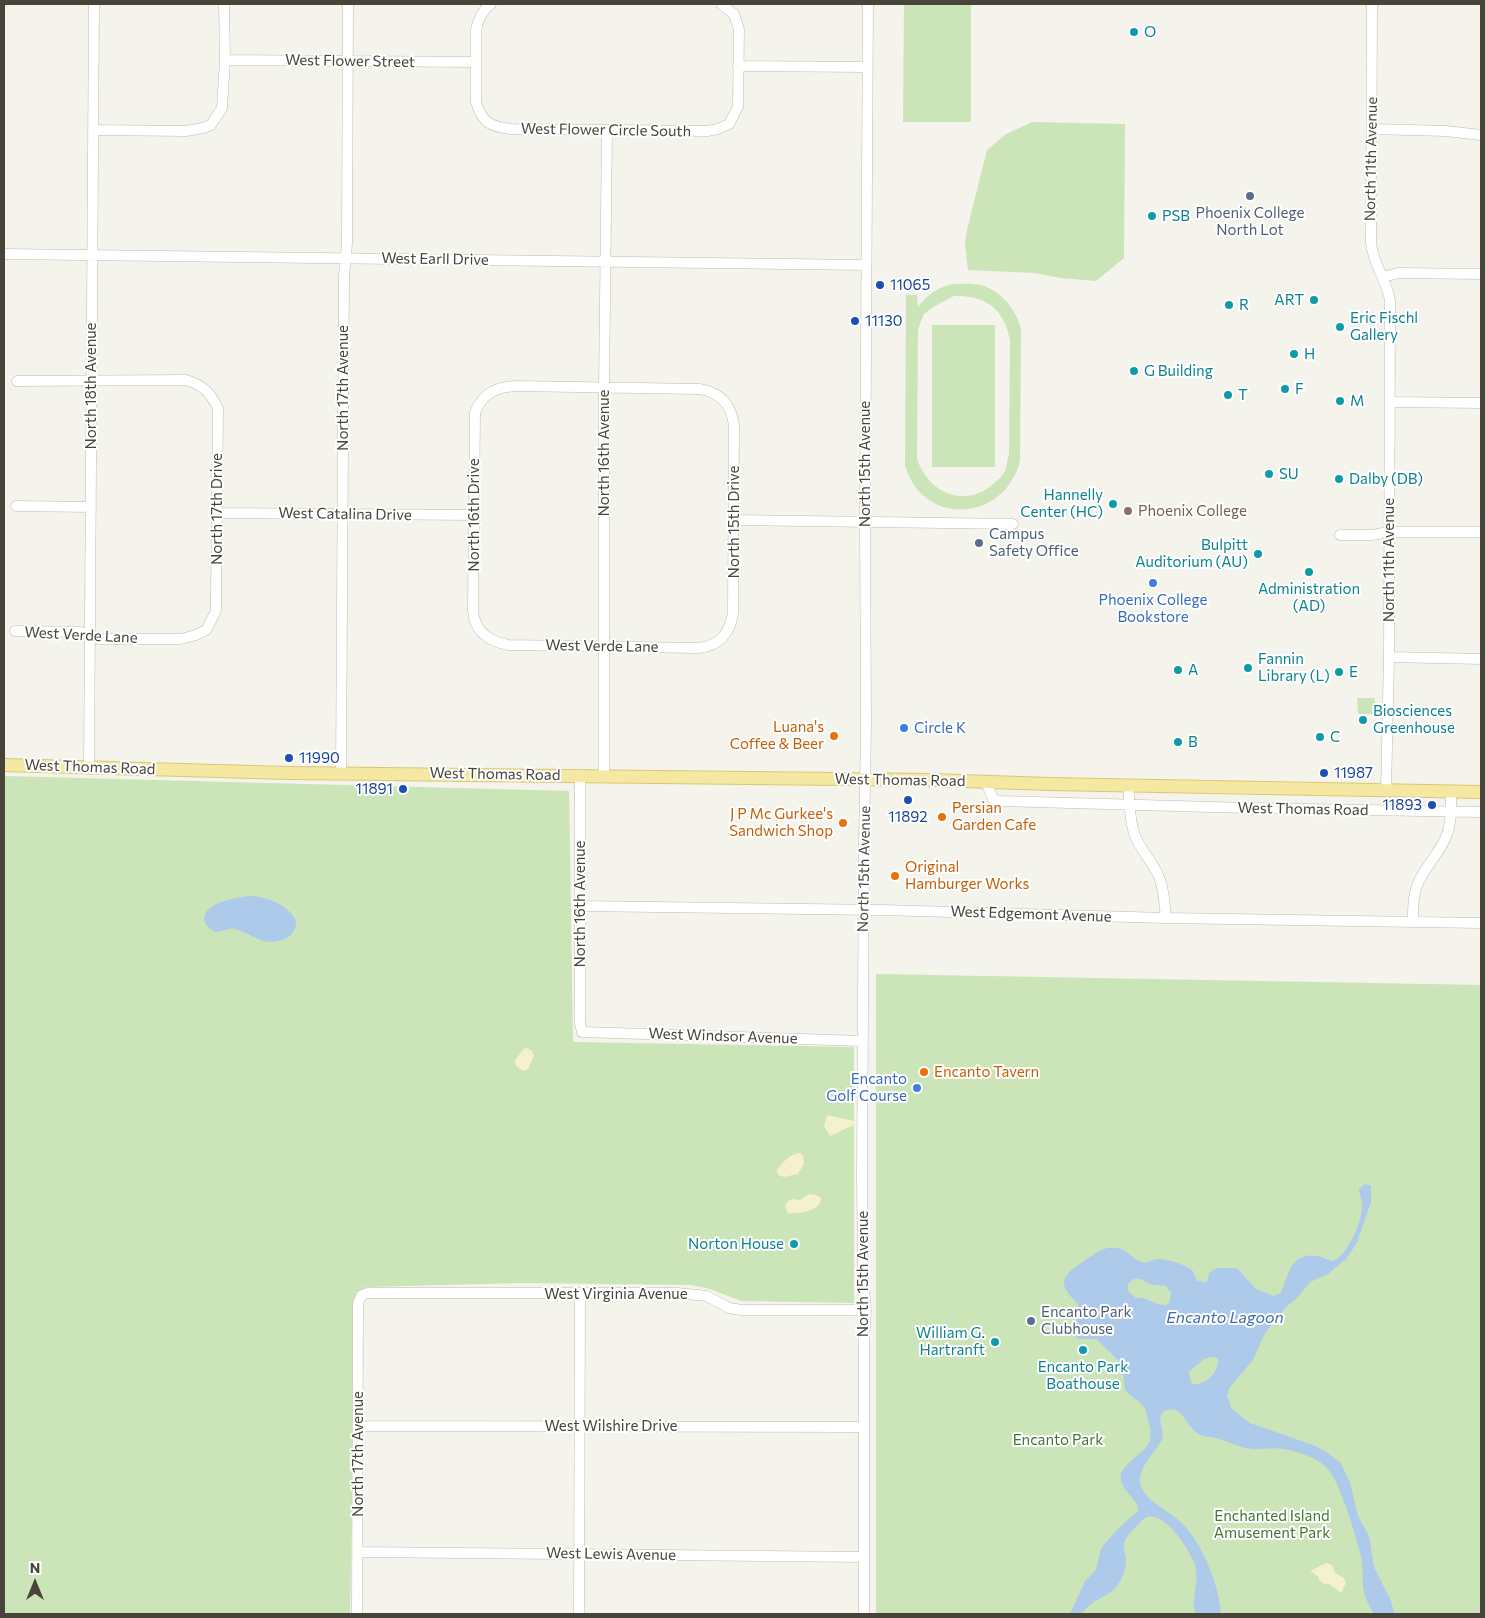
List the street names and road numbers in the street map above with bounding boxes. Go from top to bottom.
street label: West Flower Street [285,51,415,71]
street label: North 11th Avenue [1361,97,1381,221]
street label: West Flower Circle South [521,120,691,140]
street label: West Earll Drive [381,249,489,269]
street label: North 18th Avenue [82,322,100,450]
street label: North 17th Avenue [334,325,352,451]
street label: North 16th Avenue [595,389,613,517]
street label: North 15th Avenue [856,401,874,527]
street label: North 17th Drive [208,453,226,565]
street label: North 16th Drive [465,458,483,572]
street label: North 15th Drive [725,466,743,578]
street label: North 11th Avenue [1380,498,1398,622]
street label: West Catalina Drive [278,504,412,524]
street label: West Verde Lane [24,623,138,647]
street label: West Verde Lane [545,636,659,656]
street label: West Thomas Road [24,756,156,778]
street label: West Thomas Road [429,764,561,784]
street label: West Thomas Road [834,770,966,790]
street label: West Thomas Road [1237,799,1369,819]
street label: North 15th Avenue [854,806,874,932]
street label: North 16th Avenue [571,840,589,968]
street label: West Edgemont Avenue [950,902,1112,926]
street label: West Windsor Avenue [648,1024,798,1048]
street label: North 15th Avenue [854,1211,872,1337]
street label: West Virginia Avenue [544,1285,688,1303]
street label: North 17th Avenue [349,1391,367,1517]
street label: West Wilshire Drive [545,1417,677,1435]
street label: West Lewis Avenue [546,1544,676,1564]

